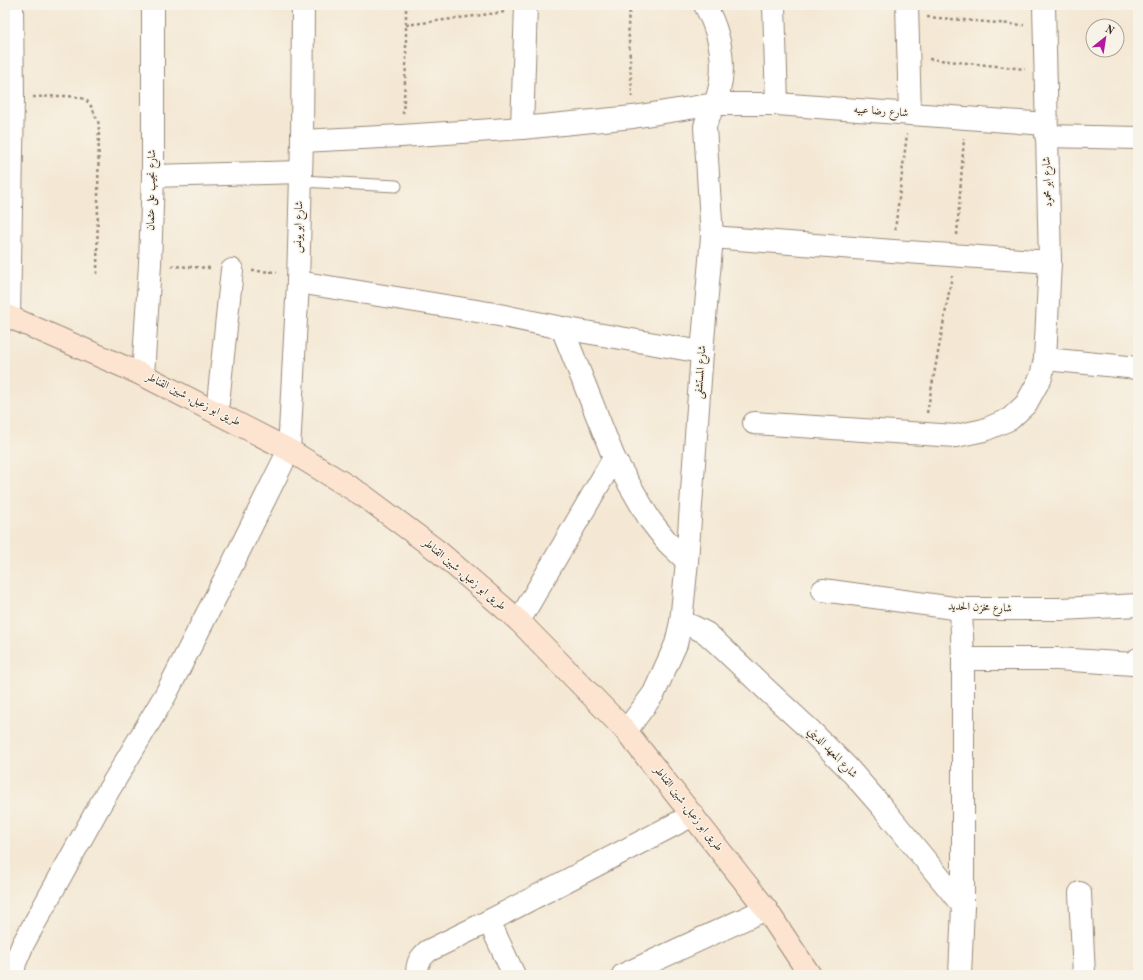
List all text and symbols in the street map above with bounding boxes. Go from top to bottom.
north arrow [1085,18,1125,58]
text: N [1103,24,1116,38]
street label: شارع رضا عبيه [853,105,909,122]
street label: شارع نجيب على عثمان [145,149,161,231]
street label: شارع ابو محمود [1042,157,1057,207]
street label: شارع ابو يونس [293,201,308,253]
street label: شارع المستشفى [694,345,711,399]
street label: طريق ابو زعبل, شبين القناطر [142,371,242,430]
street label: طريق ابو زعبل, شبين القناطر [419,537,507,614]
street label: شارع مخزن الحديد [948,601,1012,618]
street label: شارع المعهد الديني [803,726,859,782]
street label: طريق ابو زعبل, شبين القناطر [649,764,724,855]

